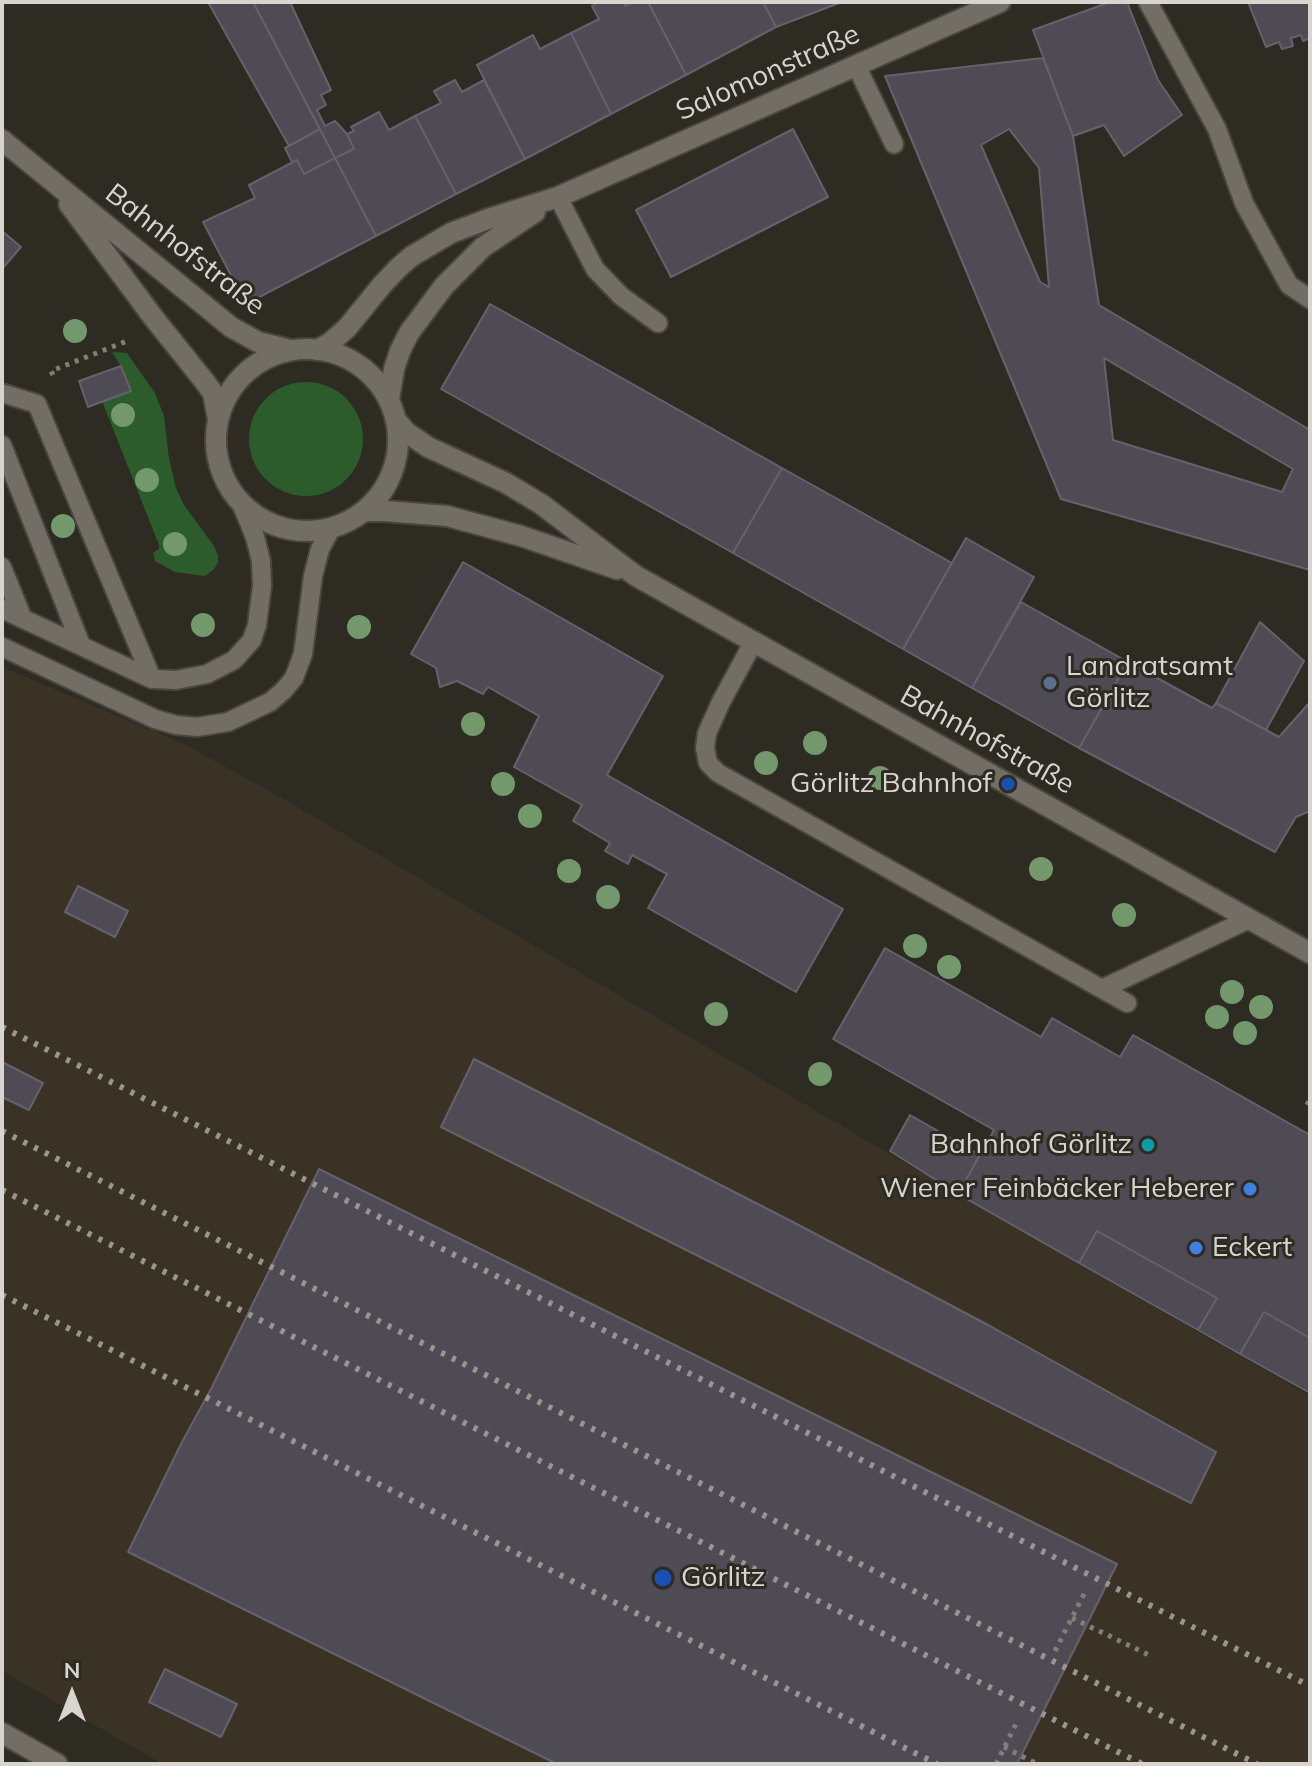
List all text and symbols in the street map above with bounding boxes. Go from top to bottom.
street label: Salomonstraße [671,18,865,128]
street label: Bahnhofstraße [98,177,272,323]
place label: Landratsamt Görlitz [1066,650,1233,716]
marker: Landratsamt Görlitz [1041,674,1059,692]
street label: Bahnhofstraße [894,678,1080,802]
place label: Görlitz Bahnhof [790,767,992,801]
marker: Görlitz Bahnhof [999,775,1017,793]
place label: Bahnhof Görlitz [930,1128,1132,1162]
marker: Bahnhof Görlitz [1139,1136,1157,1154]
place label: Wiener Feinbäcker Heberer [880,1172,1234,1206]
marker: Wiener Feinbäcker Heberer [1241,1180,1259,1198]
place label: Eckert [1212,1231,1292,1265]
marker: Eckert [1187,1239,1205,1257]
place label: Görlitz [681,1561,765,1595]
marker: Görlitz [652,1567,674,1589]
north arrow [32,1654,112,1734]
text: N [64,1656,80,1684]

